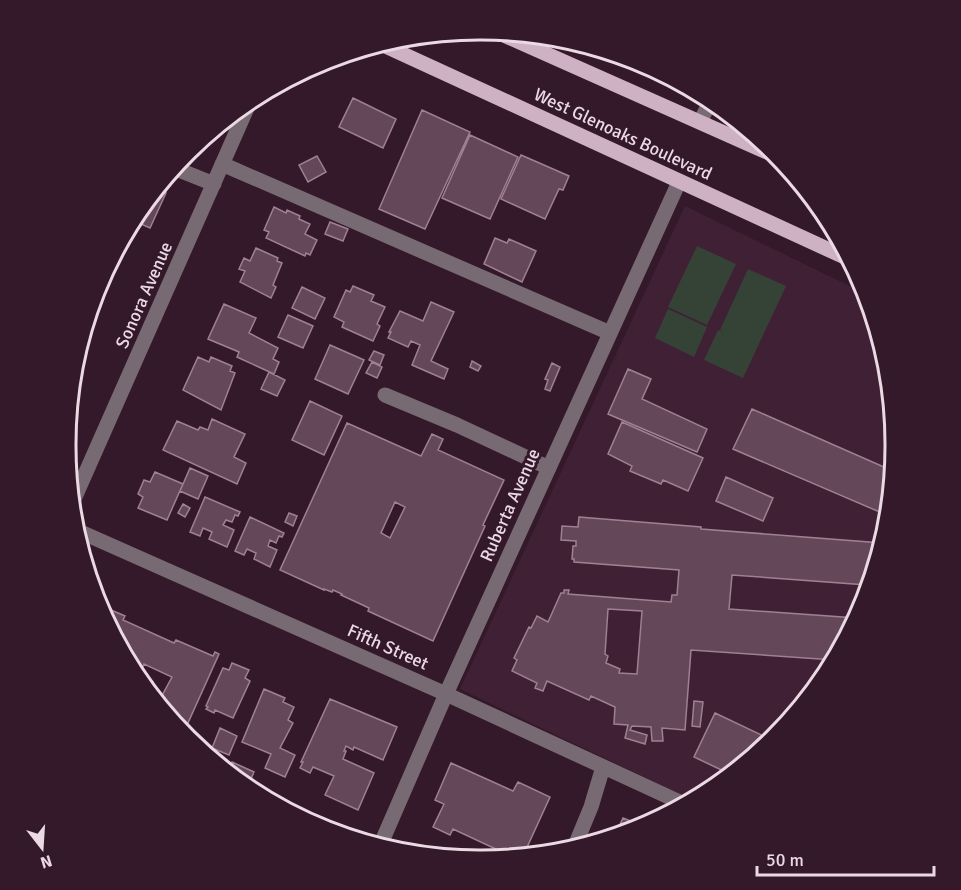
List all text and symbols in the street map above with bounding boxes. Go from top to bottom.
street label: West Glenoaks Boulevard [530,83,716,185]
street label: Sonora Avenue [111,238,177,352]
street label: Ruberta Avenue [475,445,545,565]
street label: Fifth Street [344,619,432,675]
north arrow [12,818,72,878]
scale bar [757,839,934,877]
text: 50 m [766,849,804,871]
text: N [38,850,54,873]

